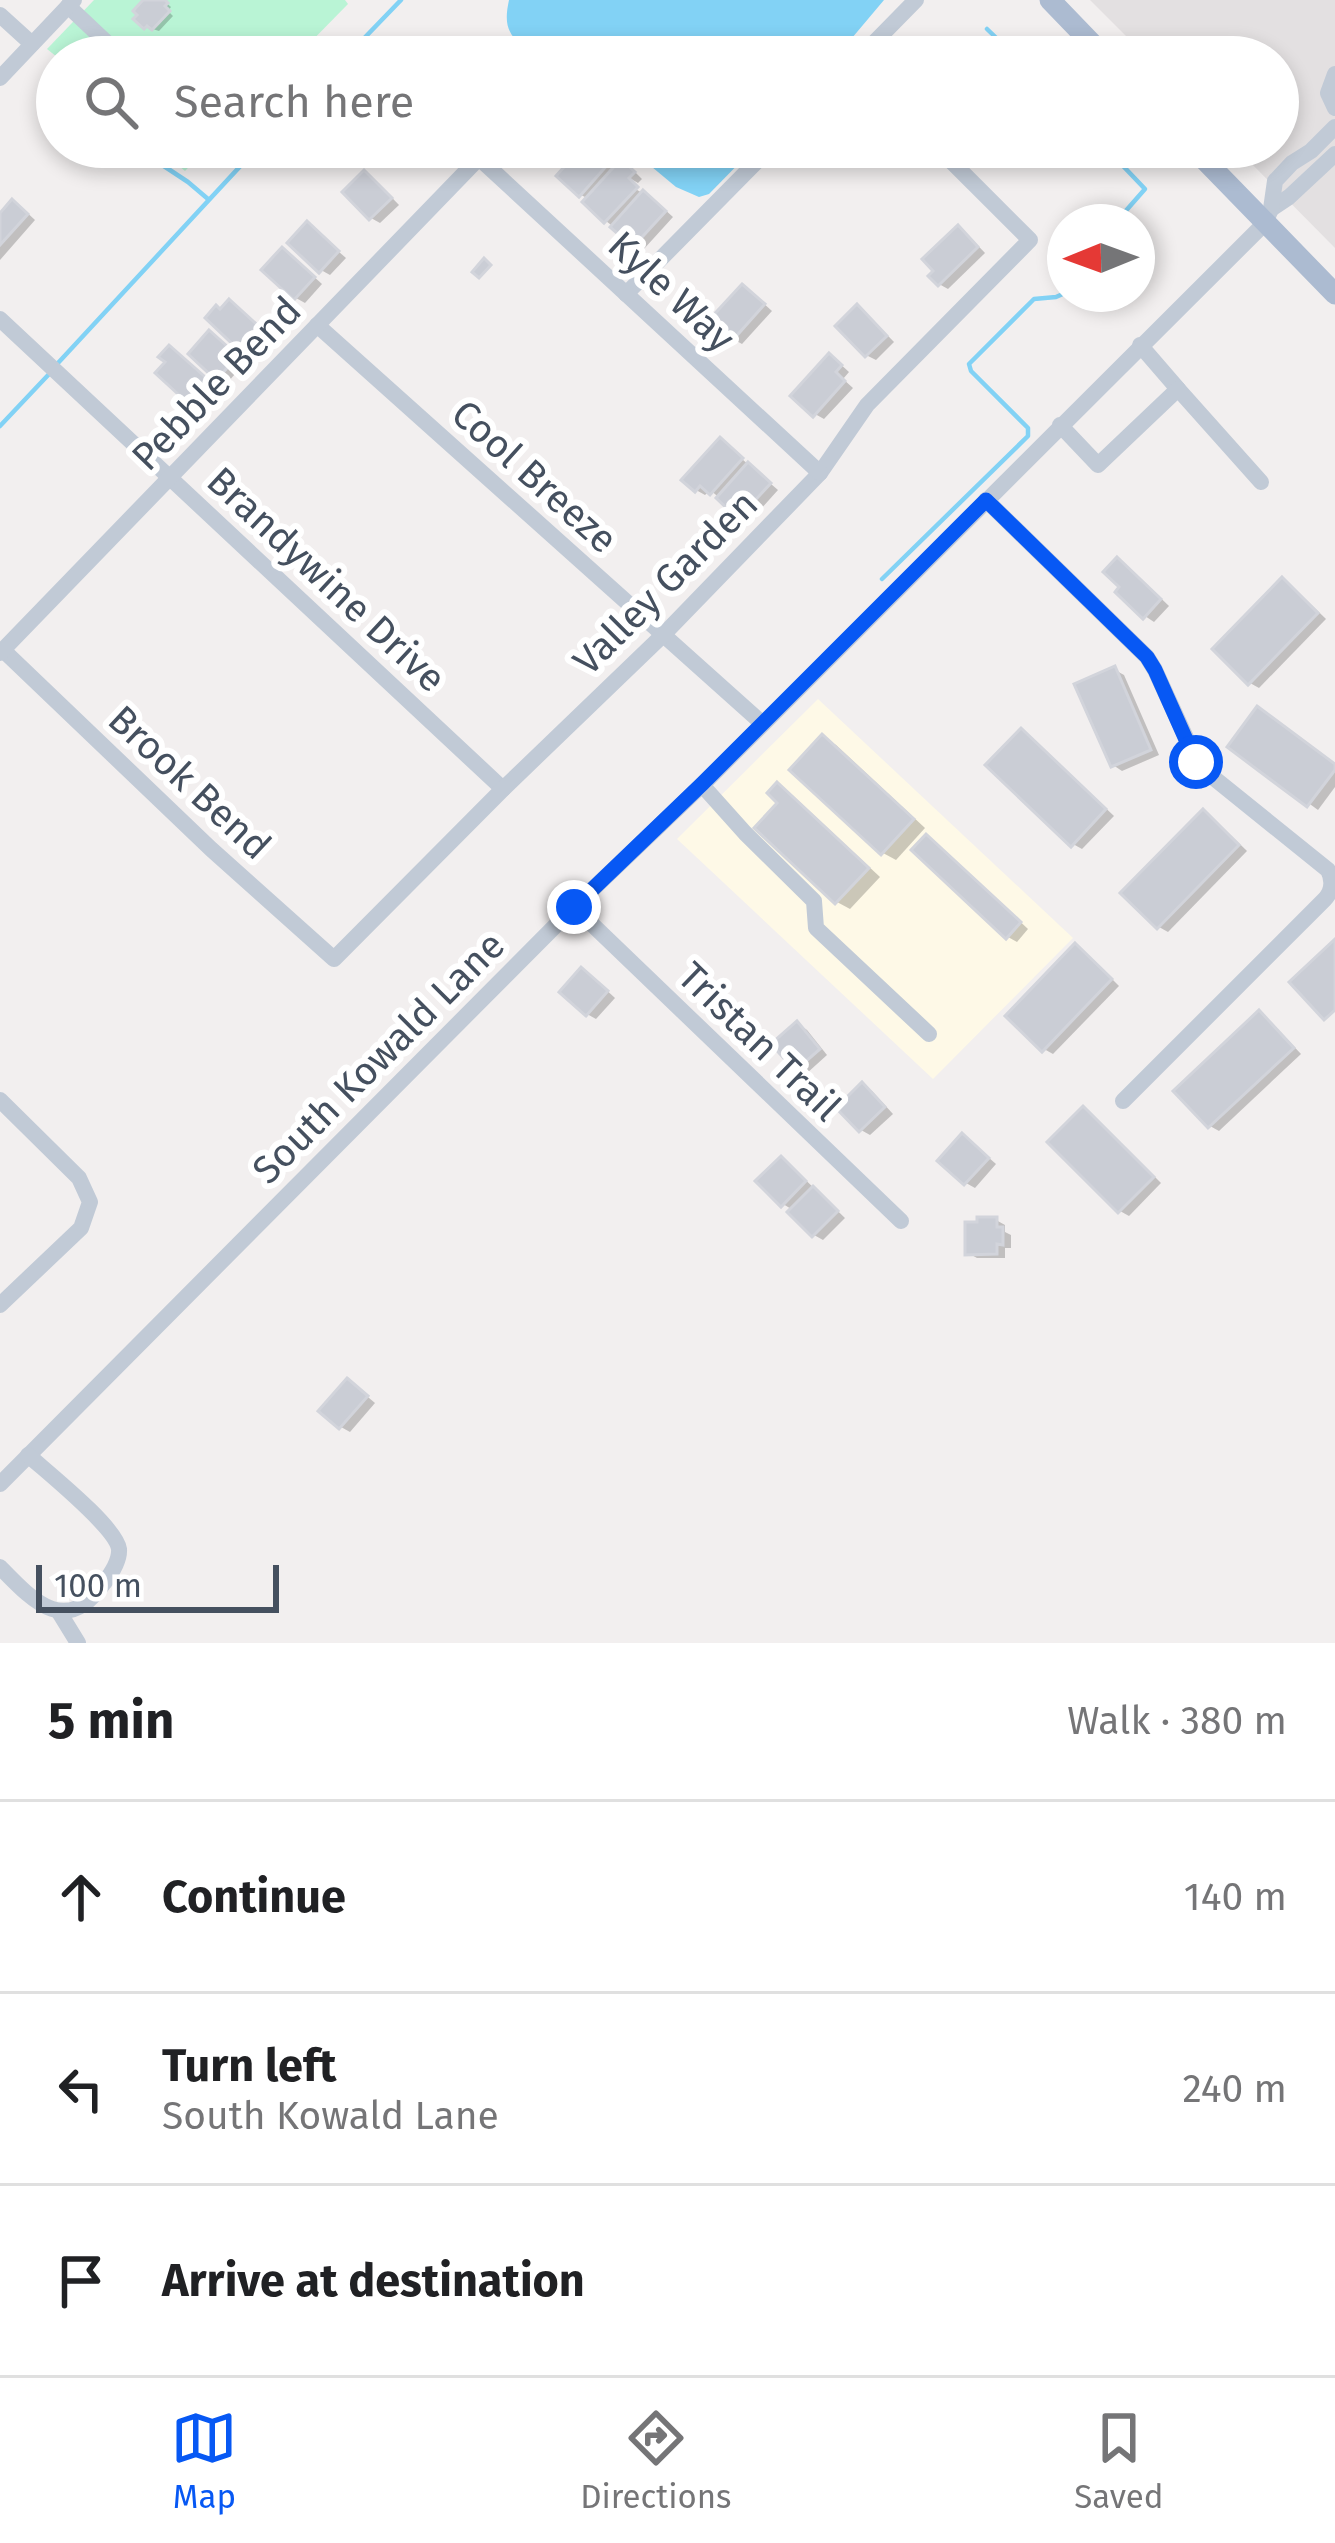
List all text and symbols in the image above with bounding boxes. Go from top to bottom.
search box [36,36,1299,168]
icon: search [78,69,144,135]
text: Search here [174,75,414,129]
north arrow [1047,204,1155,312]
street label: Kyle Way [599,222,744,362]
street label: Pebble Bend [123,287,311,480]
street label: Cool Breeze [442,391,626,563]
street label: Brandywine Drive [198,458,455,702]
street label: Valley Garden [564,481,767,684]
street label: Brook Bend [99,696,280,869]
route start [1169,735,1223,789]
route end [547,880,601,934]
street label: South Kowald Lane [243,922,514,1193]
street label: Tristan Trail [669,953,850,1130]
scale bar [36,1559,279,1612]
text: 100 m [54,1566,142,1606]
text: 5 min [48,1690,174,1752]
text: Walk · 380 m [1067,1698,1287,1744]
icon: ahead [48,1864,114,1930]
text: Continue [162,1870,346,1924]
text: 140 m [1184,1874,1287,1920]
text: Turn left [162,2039,336,2093]
icon: left [48,2056,114,2122]
text: 240 m [1182,2066,1287,2112]
text: South Kowald Lane [162,2093,499,2139]
icon: arrive [48,2248,114,2314]
text: Arrive at destination [162,2254,585,2308]
tab: Map [171,2405,237,2517]
tab: Directions [580,2405,732,2517]
tab: Saved [1074,2405,1164,2517]

